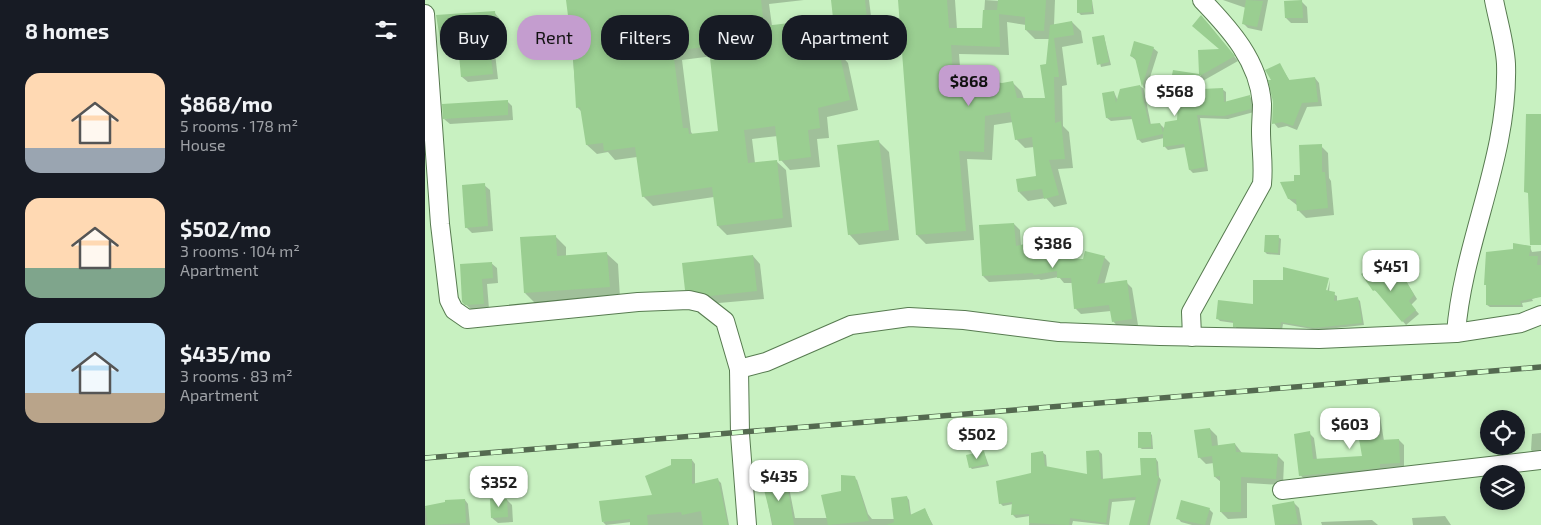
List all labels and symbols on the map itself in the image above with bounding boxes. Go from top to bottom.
pin: $868 [939,64,999,107]
pin: $568 [1145,74,1205,117]
pin: $386 [1023,226,1083,269]
pin: $451 [1361,250,1421,292]
pin: $603 [1320,408,1380,450]
pin: $502 [947,418,1007,460]
pin: $435 [749,460,809,502]
pin: $352 [469,466,529,508]

